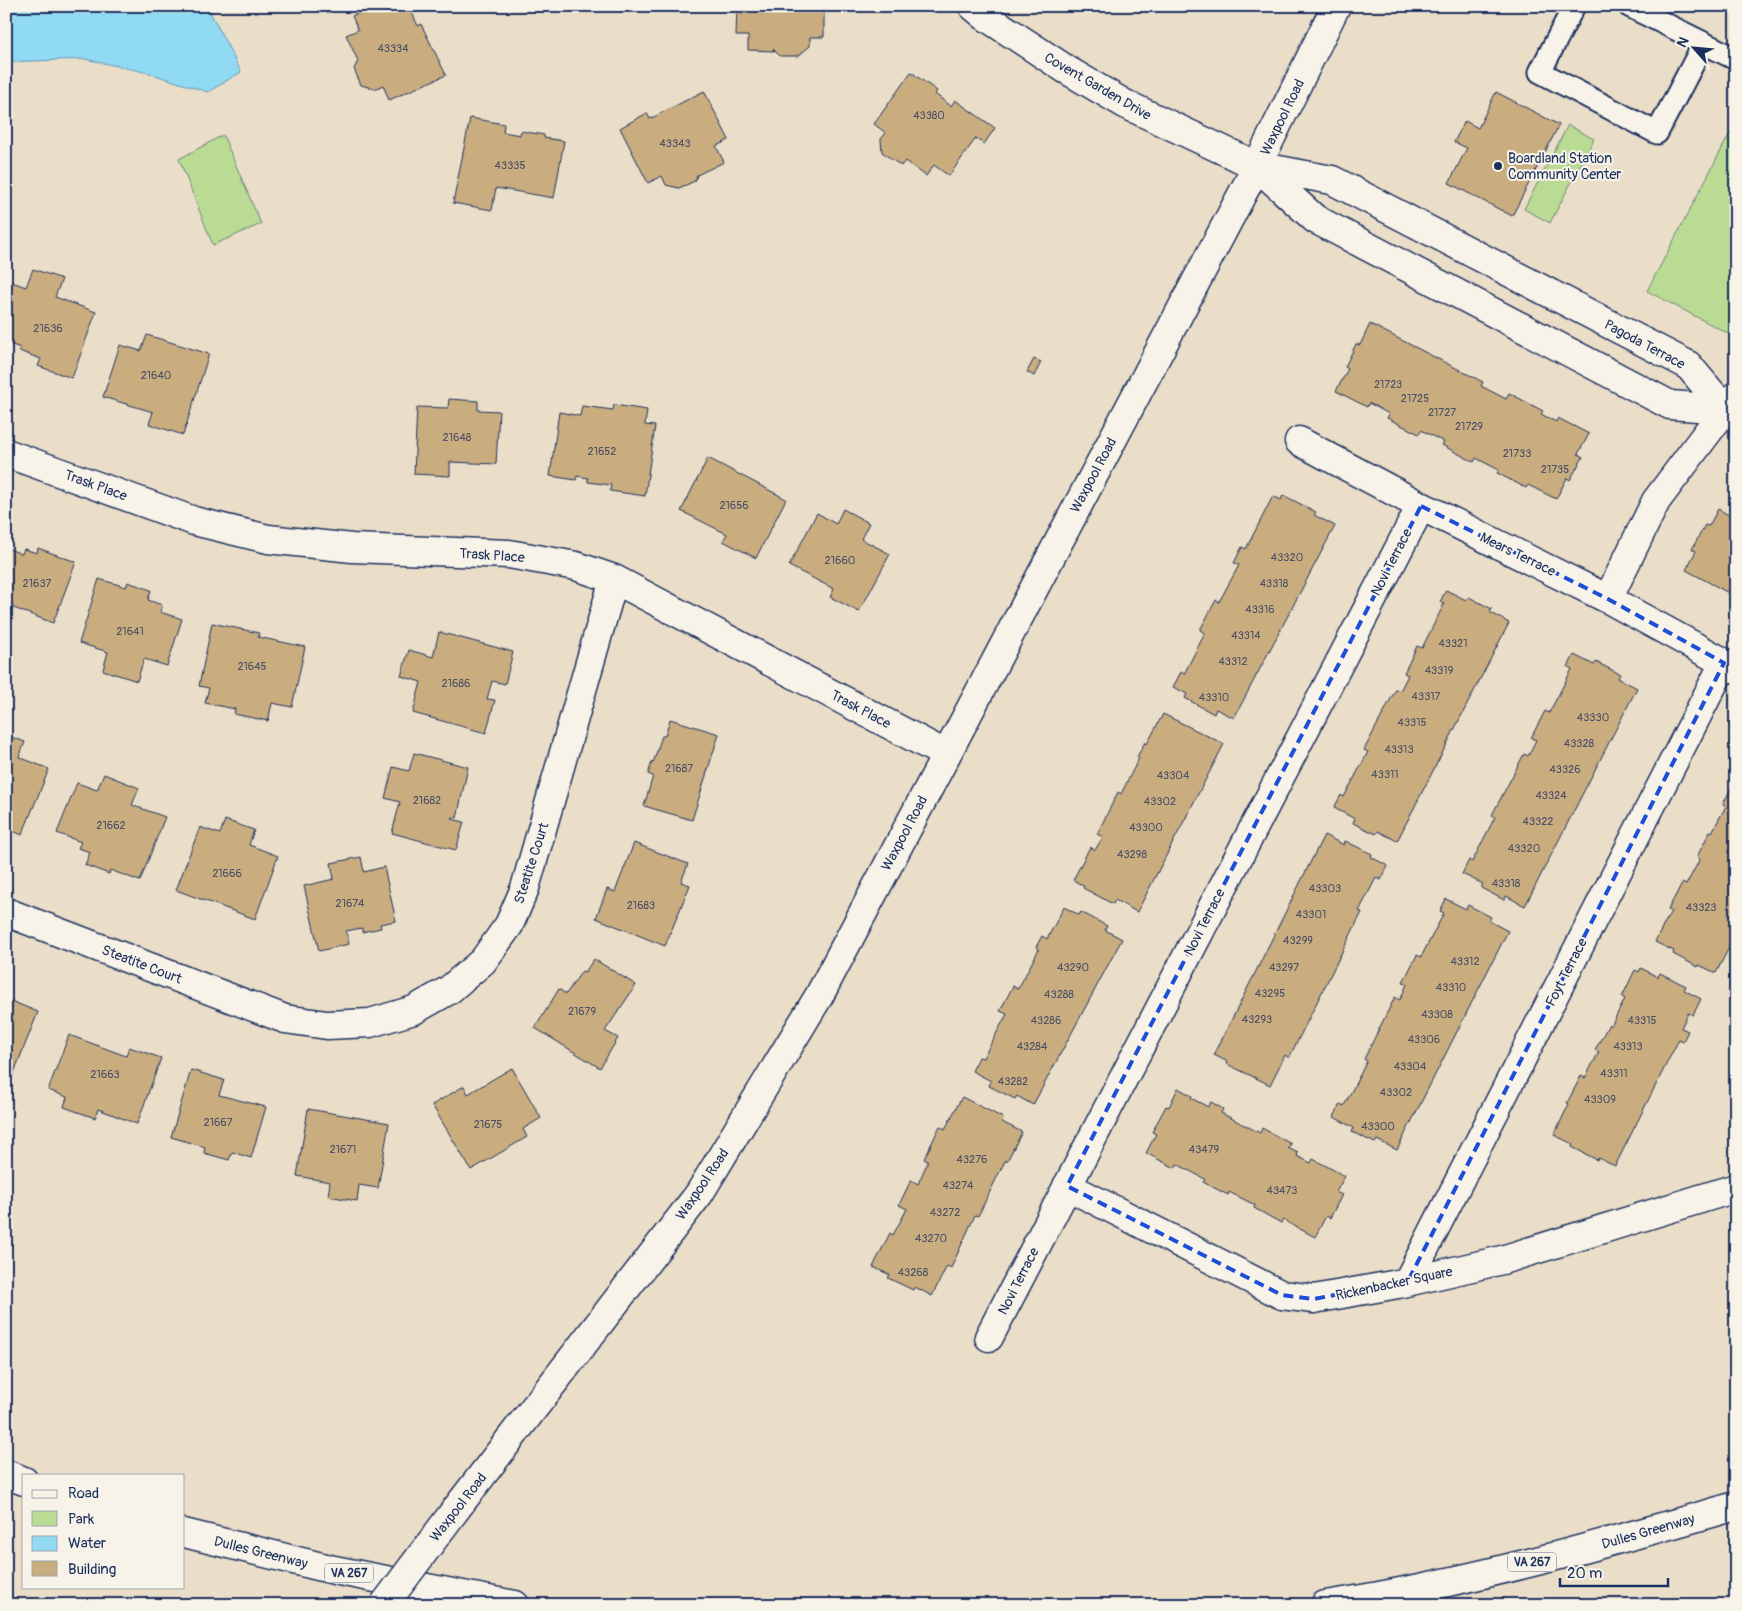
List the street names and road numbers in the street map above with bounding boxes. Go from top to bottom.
street label: Covent Garden Drive [1041,49,1154,124]
street label: Waxpool Road [1257,76,1308,158]
street label: Pagoda Terrace [1601,316,1688,373]
street label: Waxpool Road [1067,435,1120,516]
street label: Trask Place [62,466,130,505]
street label: Novi Terrace [1367,526,1416,599]
street label: Mears Terrace [1477,529,1559,580]
street label: Trask Place [459,545,525,566]
street label: Trask Place [828,687,894,732]
street label: Waxpool Road [878,793,931,874]
street label: Steatite Court [510,820,553,906]
street label: Novi Terrace [1180,886,1229,959]
street label: Foyt Terrace [1542,935,1591,1009]
street label: Steatite Court [99,941,185,988]
street label: Waxpool Road [672,1145,733,1223]
street label: Novi Terrace [994,1245,1043,1318]
street label: Rickenbacker Square [1334,1263,1454,1304]
street label: Waxpool Road [426,1469,491,1545]
street label: Dulles Greenway [1600,1510,1697,1553]
street label: Dulles Greenway [212,1533,309,1572]
road number: VA 267 [1508,1552,1556,1571]
road number: VA 267 [325,1564,373,1582]

